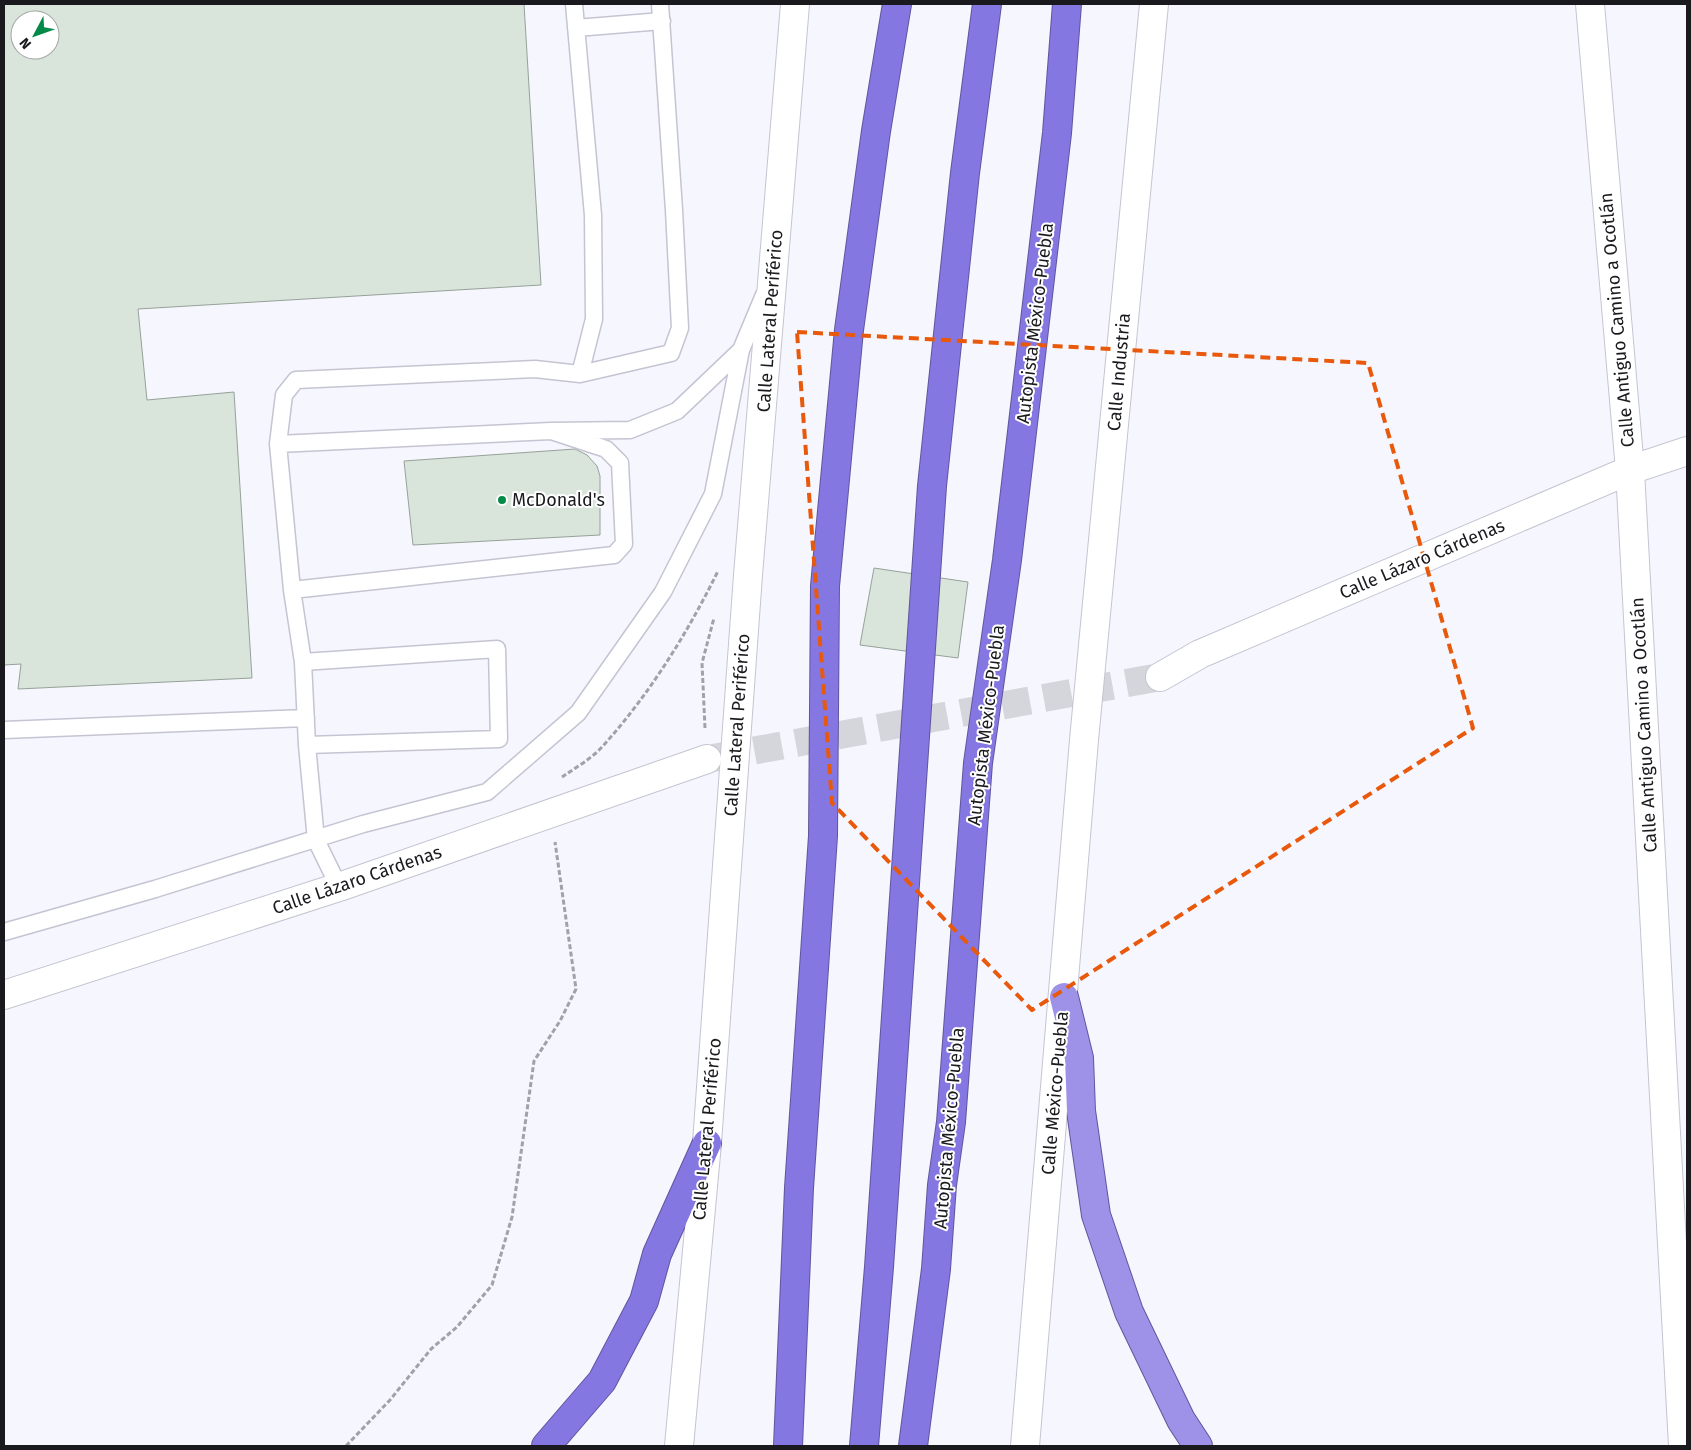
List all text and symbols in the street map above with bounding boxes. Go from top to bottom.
north arrow [10,10,60,60]
text: N [16,34,35,52]
street label: Calle Antiguo Camino a Ocotlán [1595,192,1639,448]
street label: Autopista México-Puebla [1012,221,1058,425]
street label: Calle Lateral Periférico [753,229,787,413]
street label: Calle Industria [1103,312,1135,432]
place label: McDonald's [512,489,605,511]
marker: McDonald's [496,494,508,506]
street label: Calle Lázaro Cárdenas [1336,514,1508,604]
street label: Calle Antiguo Camino a Ocotlán [1626,597,1662,853]
street label: Autopista México-Puebla [963,623,1009,827]
street label: Calle Lateral Periférico [720,633,754,817]
street label: Calle Lázaro Cárdenas [270,841,444,919]
street label: Calle México-Puebla [1037,1010,1073,1176]
street label: Autopista México-Puebla [929,1026,969,1230]
street label: Calle Lateral Periférico [688,1037,726,1221]

